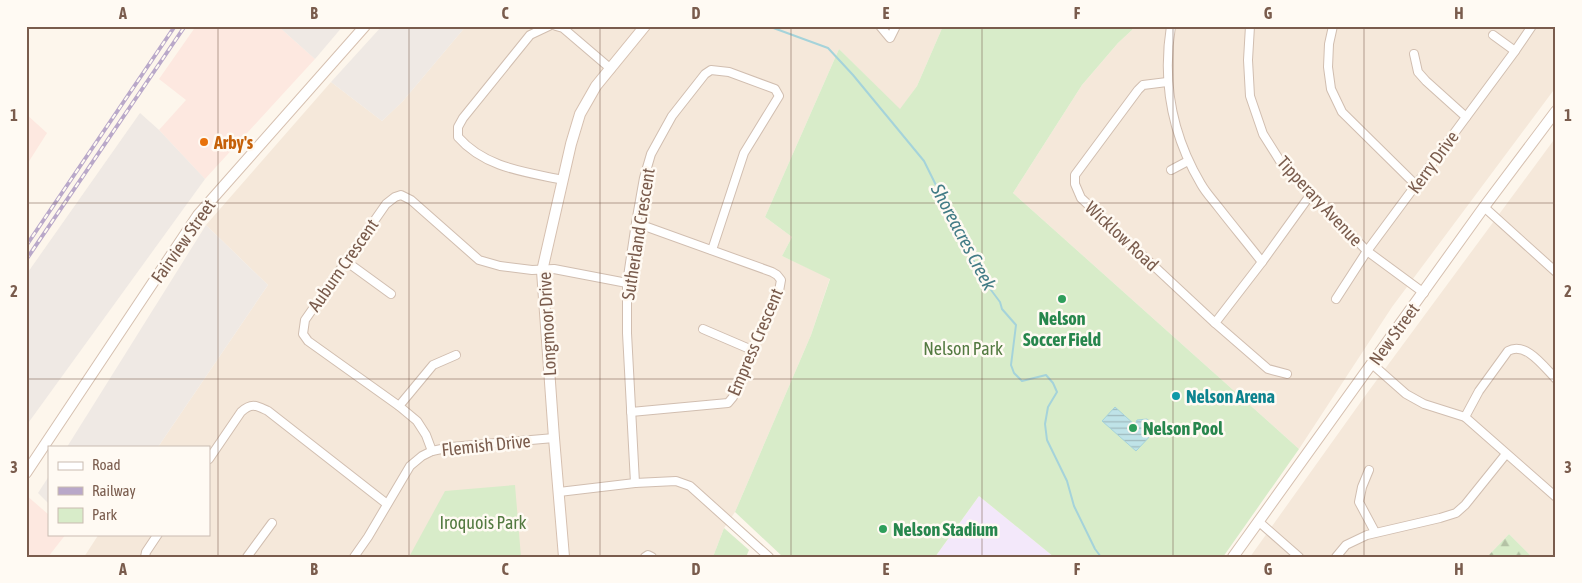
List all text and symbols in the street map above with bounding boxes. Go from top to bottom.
text: A [118,4,127,22]
text: B [310,4,318,22]
text: C [501,4,509,22]
text: D [692,4,701,22]
text: E [883,4,890,22]
text: F [1074,4,1081,22]
text: G [1264,4,1273,22]
text: H [1454,4,1464,22]
text: 1 [10,106,18,124]
text: 1 [1564,106,1572,124]
street label: Kerry Drive [1403,127,1463,197]
place label: Arby's [213,132,254,153]
marker: Arby's [198,136,210,148]
street label: Tipperary Avenue [1273,152,1367,250]
street label: Sutherland Crescent [617,167,659,301]
water label: Shoreacres Creek [926,179,1001,294]
street label: Fairview Street [147,195,219,287]
street label: Wicklow Road [1081,197,1163,275]
street label: Auburn Crescent [303,215,383,315]
street label: Longmoor Drive [534,271,560,377]
text: 2 [10,282,18,300]
text: 2 [1564,282,1572,300]
street label: Empress Crescent [723,285,787,399]
marker: Nelson Soccer Field [1056,293,1068,305]
street label: New Street [1365,299,1423,369]
place label: Nelson Soccer Field [1023,308,1101,350]
park label: Nelson Park [923,338,1003,359]
place label: Nelson Arena [1186,386,1275,407]
marker: Nelson Arena [1170,390,1182,402]
place label: Nelson Pool [1143,418,1223,439]
marker: Nelson Pool [1127,422,1139,434]
street label: Flemish Drive [440,430,532,460]
legend [48,446,210,536]
text: Road [92,456,121,473]
text: 3 [10,458,18,476]
text: 3 [1564,458,1572,476]
text: Railway [92,482,136,499]
text: Park [92,506,117,523]
park label: Iroquois Park [439,512,527,533]
place label: Nelson Stadium [893,519,998,540]
marker: Nelson Stadium [877,523,889,535]
text: A [118,560,127,578]
text: B [310,560,318,578]
text: C [501,560,509,578]
text: D [692,560,701,578]
text: E [883,560,890,578]
text: F [1074,560,1081,578]
text: G [1264,560,1273,578]
text: H [1454,560,1464,578]

